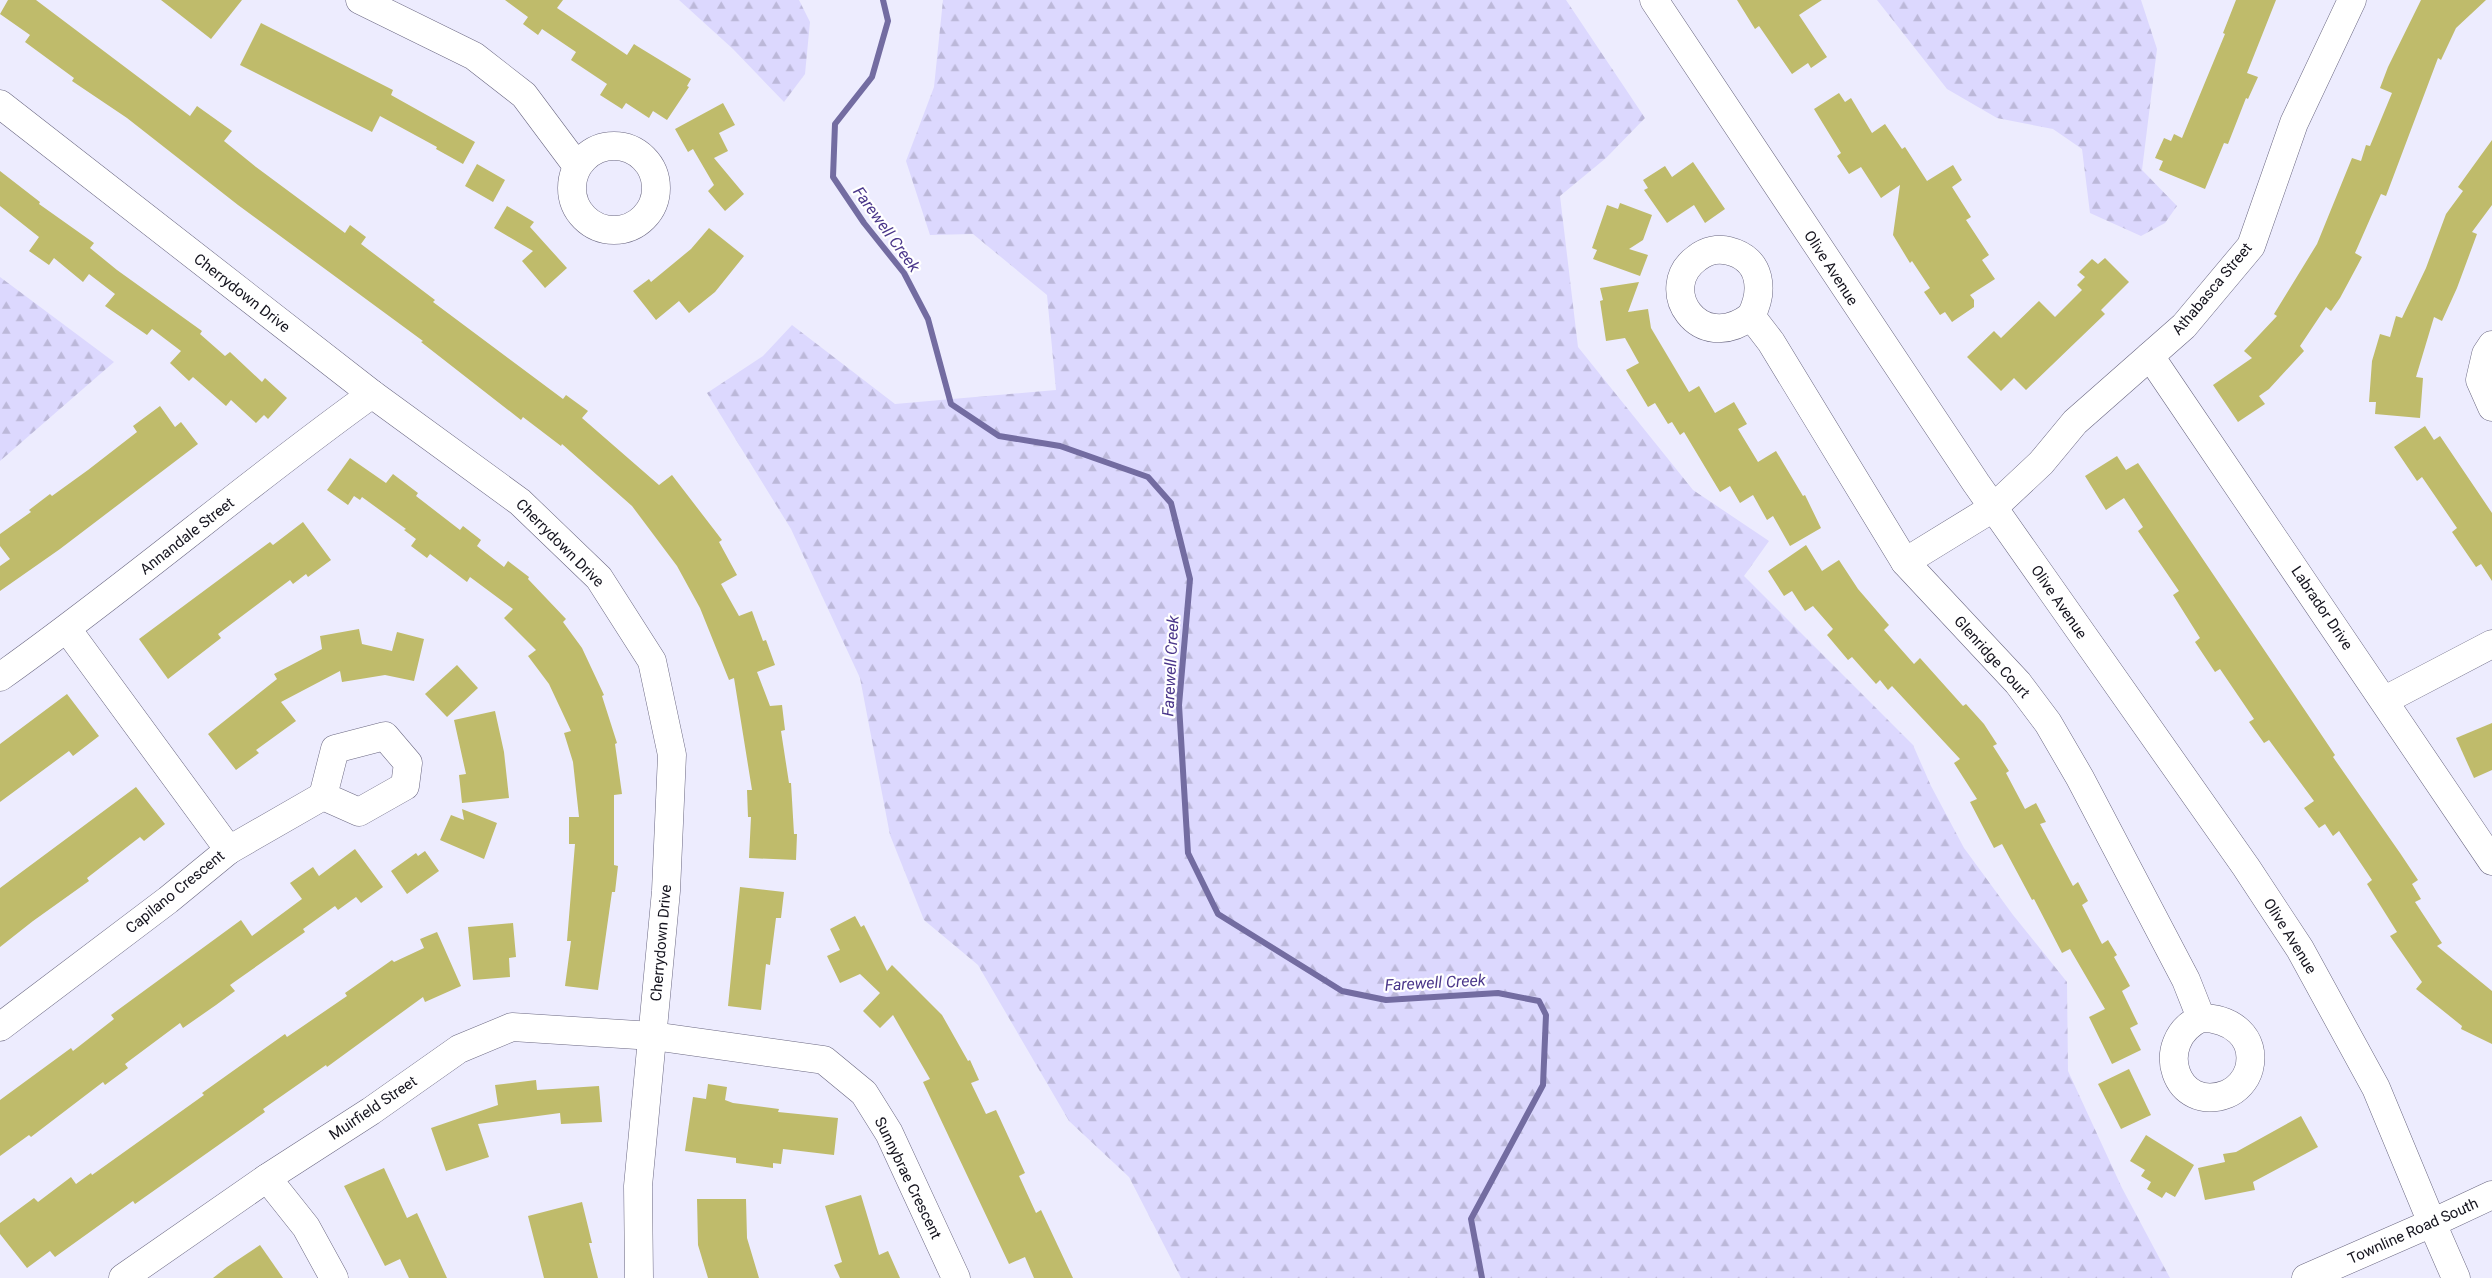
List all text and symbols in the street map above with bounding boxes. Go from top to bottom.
water label: Farewell Creek [849,183,925,277]
street label: Olive Avenue [1800,227,1862,309]
street label: Athabasca Street [2168,239,2256,339]
street label: Cherrydown Drive [190,250,294,336]
street label: Annandale Street [136,494,238,578]
street label: Cherrydown Drive [512,495,608,591]
street label: Olive Avenue [2027,562,2091,642]
street label: Labrador Drive [2287,563,2357,653]
street label: Glenridge Court [1950,612,2034,702]
water label: Farewell Creek [1158,614,1183,717]
street label: Capilano Crescent [122,847,228,937]
street label: Cherrydown Drive [647,884,675,1002]
street label: Olive Avenue [2260,895,2320,977]
water label: Farewell Creek [1384,970,1487,995]
street label: Muirfield Street [326,1072,420,1144]
street label: Sunnybrae Crescent [871,1114,945,1242]
street label: Townline Road South [2345,1194,2481,1268]

